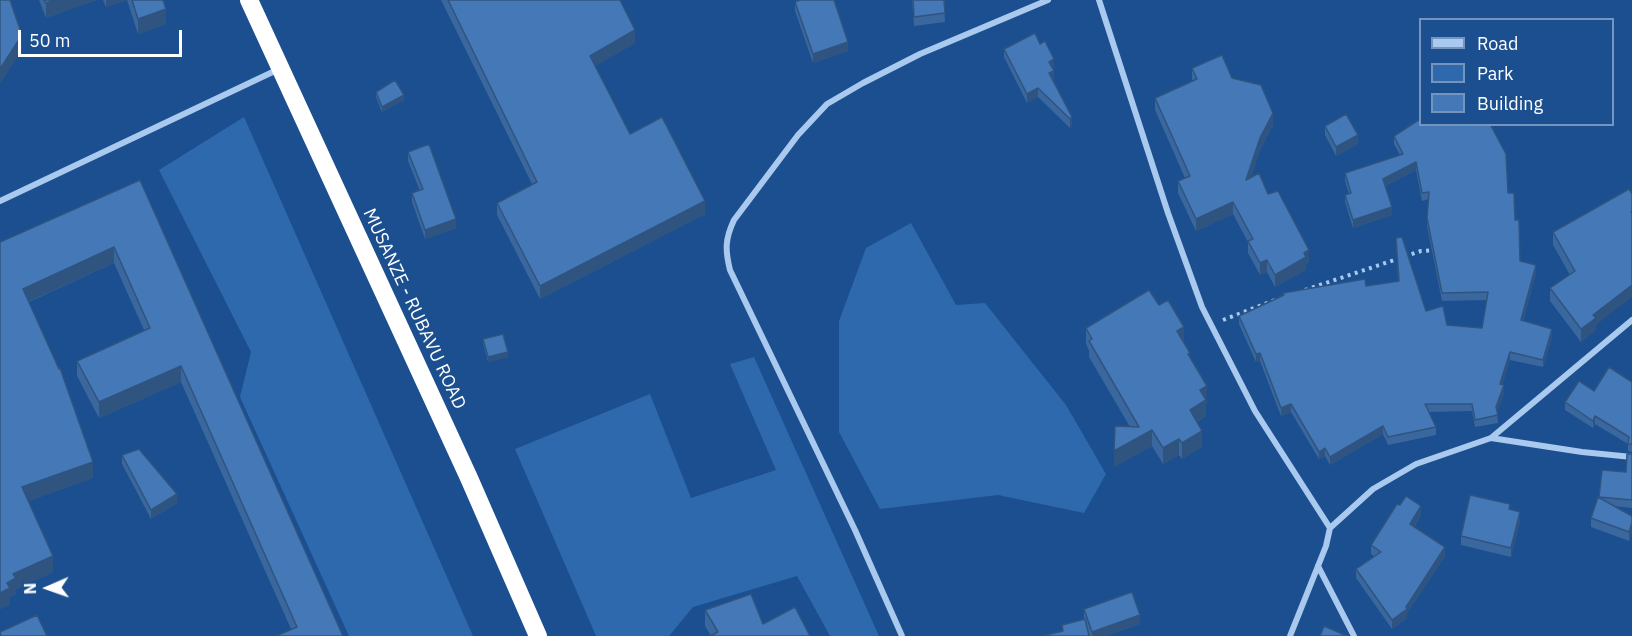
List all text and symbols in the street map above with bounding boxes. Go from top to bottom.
scale bar [21,18,184,56]
legend [1419,18,1614,126]
text: 50 m [29,29,71,52]
text: Road [1477,32,1518,55]
text: Park [1477,62,1513,85]
text: Building [1477,92,1543,115]
street label: MUSANZE - RUBAVU ROAD [358,205,470,413]
north arrow [18,558,78,618]
text: N [20,582,40,595]

